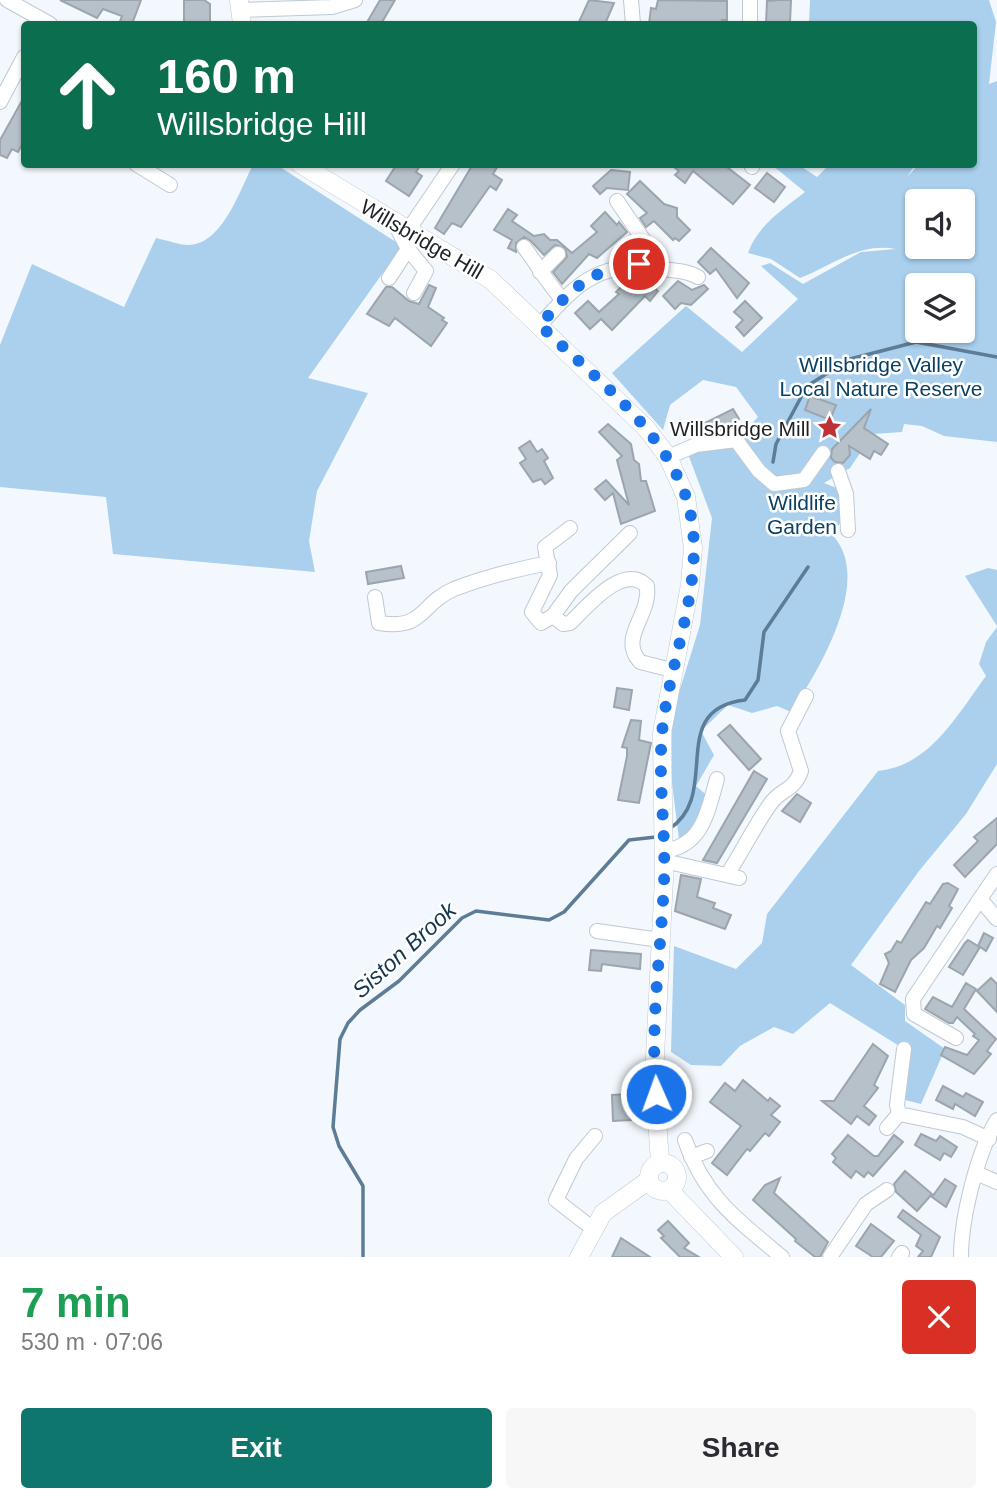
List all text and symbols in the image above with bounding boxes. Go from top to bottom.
icon: ahead [42,49,133,140]
text: 160 m [157,49,296,103]
text: Willsbridge Hill [157,106,367,142]
map controls [905,189,975,343]
button: sound [905,189,975,259]
street label: Willsbridge Hill [357,195,487,283]
pin [609,234,669,294]
icon: arrive [620,245,658,283]
button: layers [905,273,975,343]
park label: Willsbridge Valley Local Nature Reserve [779,353,983,400]
place icon: Willsbridge Mill [816,414,844,442]
place label: Willsbridge Mill [670,417,810,440]
park label: Wildlife Garden [767,491,837,538]
water label: Siston Brook [347,896,462,1003]
position arrow [619,1057,693,1131]
text: 7 min [21,1279,131,1326]
button: close [902,1280,976,1354]
text: 530 m · 07:06 [21,1329,163,1355]
button: Exit [21,1408,492,1488]
button: Share [506,1408,976,1488]

